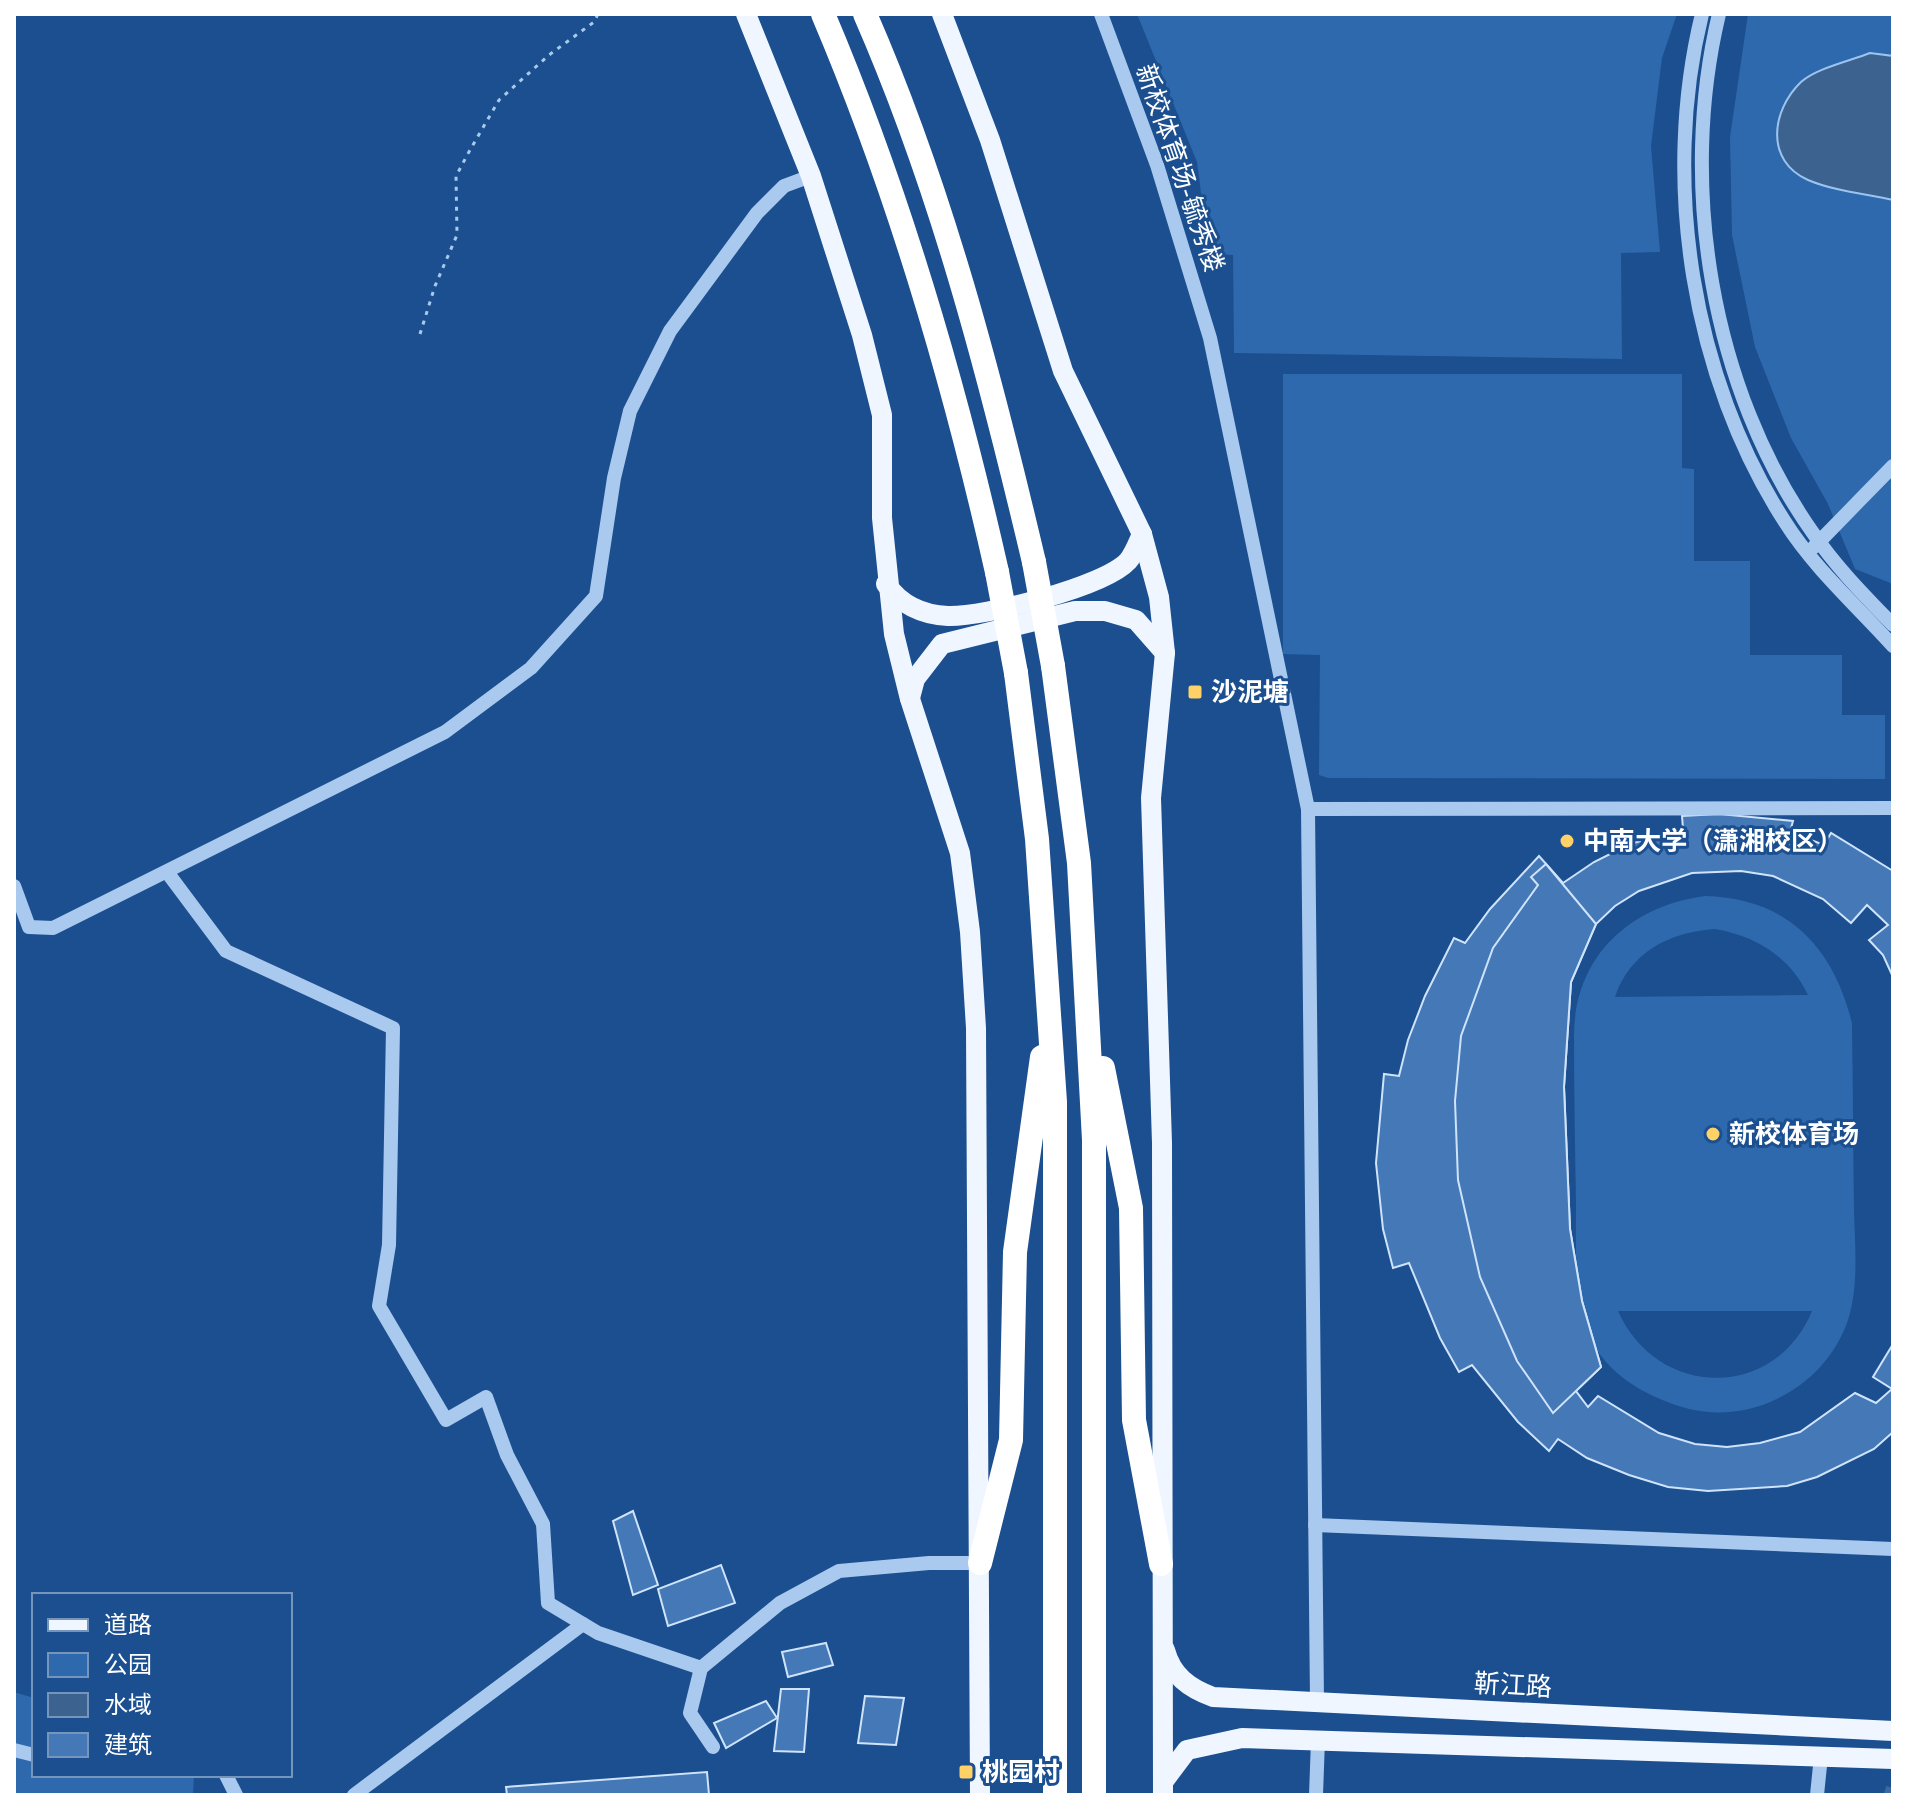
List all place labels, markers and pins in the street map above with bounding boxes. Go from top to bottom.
place label: 沙泥塘 [1211,676,1289,707]
marker: 沙泥塘 [1186,683,1204,701]
place label: 中南大学（潇湘校区） [1583,825,1843,856]
marker: 中南大学（潇湘校区） [1558,832,1576,850]
place label: 新校体育场 [1729,1118,1859,1149]
marker: 新校体育场 [1704,1125,1722,1143]
place label: 桃园村 [982,1756,1060,1787]
marker: 桃园村 [957,1763,975,1781]

